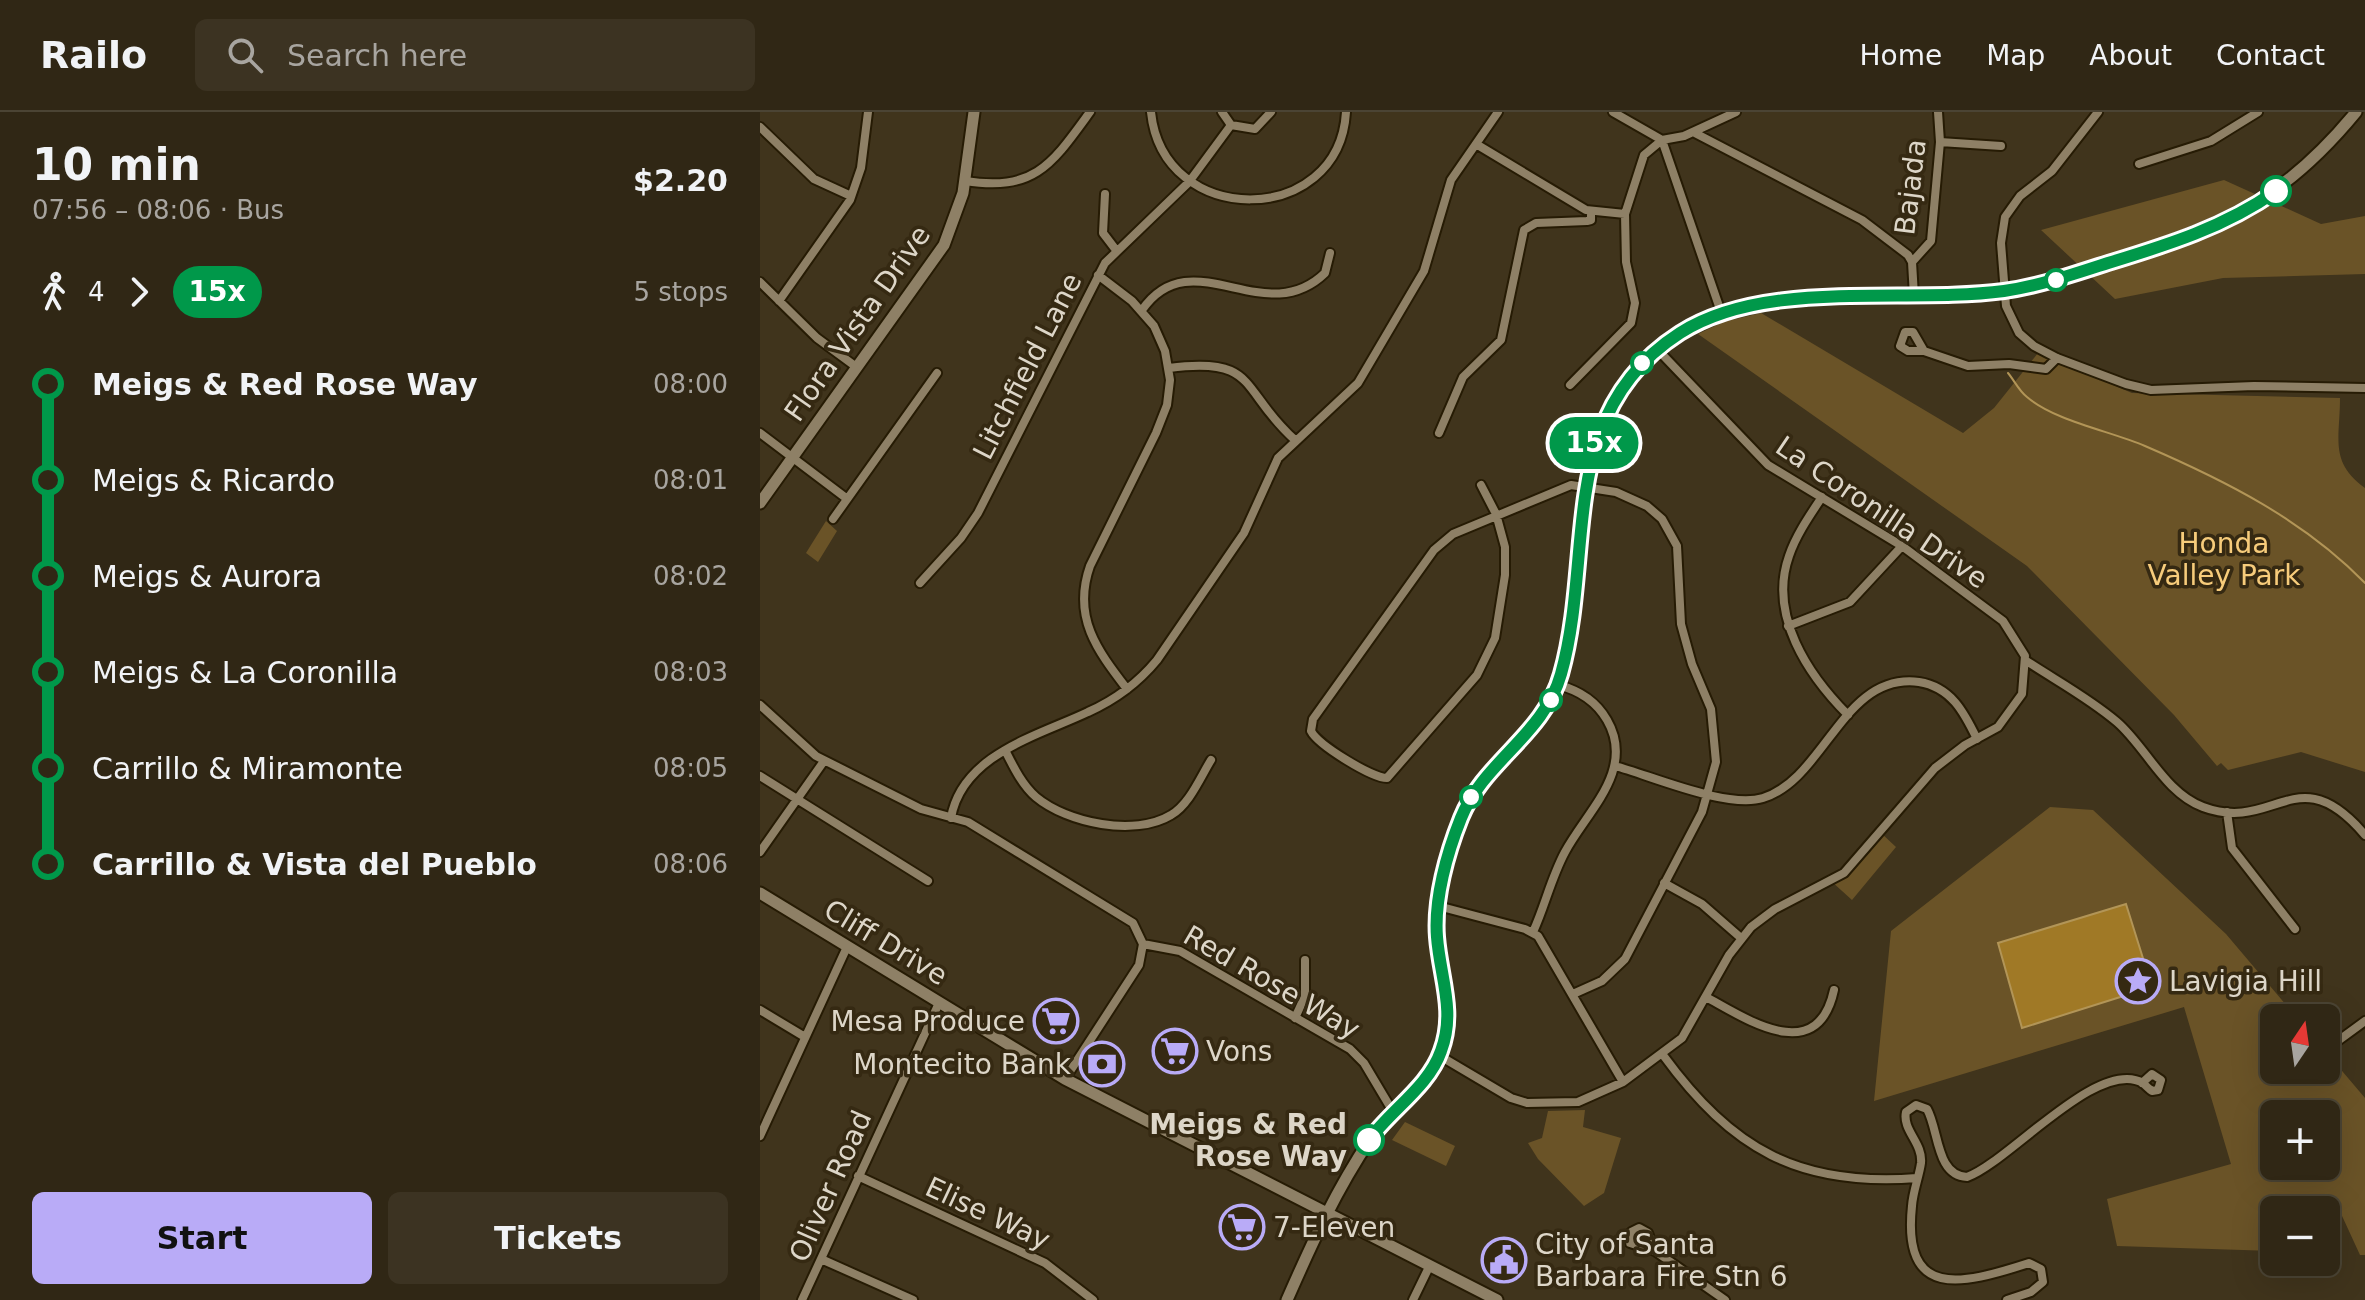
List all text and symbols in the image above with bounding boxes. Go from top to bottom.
search box [195,19,755,91]
text: Railo [40,33,147,77]
icon: search [223,33,267,77]
text: Search here [287,38,467,73]
text: Home [1859,39,1942,72]
text: Map [1986,39,2045,72]
text: About [2089,39,2172,72]
text: Contact [2216,39,2325,72]
street label: Bajada [1888,137,1933,237]
text: 10 min [32,139,201,190]
text: $2.20 [633,163,728,198]
unlabelled marker [2261,176,2291,206]
text: 07:56 – 08:06 · Bus [32,195,284,225]
street label: Flora Vista Drive [778,219,937,427]
street label: Litchfield Lane [966,268,1089,465]
unlabelled marker [2045,269,2067,291]
icon: walk [32,270,76,314]
icon: forward [117,270,161,314]
text: 15x [189,275,246,308]
text: 4 [88,277,105,307]
text: 5 stops [633,277,728,307]
unlabelled marker [1631,352,1653,374]
text: Meigs & Red Rose Way [92,367,478,402]
text: 08:00 [653,369,728,399]
line badge: 15x [1548,417,1640,469]
text: 15x [1565,426,1623,459]
street label: La Coronilla Drive [1770,429,1994,595]
text: Meigs & Ricardo [92,463,335,498]
text: 08:01 [653,465,728,495]
park label: Honda Valley Park [2148,527,2301,592]
text: Meigs & Aurora [92,559,322,594]
text: 08:02 [653,561,728,591]
text: Meigs & La Coronilla [92,655,398,690]
text: 08:03 [653,657,728,687]
unlabelled marker [1540,689,1562,711]
text: Carrillo & Miramonte [92,751,403,786]
text: 08:05 [653,753,728,783]
unlabelled marker [1460,786,1482,808]
text: Carrillo & Vista del Pueblo [92,847,537,882]
text: 08:06 [653,849,728,879]
street label: Cliff Drive [818,893,953,992]
street label: Red Rose Way [1178,919,1366,1046]
place icon: Lavigia Hill [2114,957,2162,1005]
place label: Lavigia Hill [2169,965,2322,998]
supermarket icon: Mesa Produce [1032,997,1080,1045]
north arrow [2260,1004,2340,1084]
map controls [2260,1004,2340,1276]
place label: Mesa Produce [830,1005,1025,1038]
supermarket icon: Vons [1151,1027,1199,1075]
place label: Vons [1206,1035,1272,1068]
bank icon: Montecito Bank [1078,1040,1126,1088]
place label: Montecito Bank [853,1048,1072,1081]
button: + [2260,1100,2340,1180]
street label: Oliver Road [782,1105,878,1267]
place label: Meigs & Red Rose Way [1149,1108,1347,1173]
marker: Meigs & Red Rose Way [1354,1125,1384,1155]
street label: Elise Way [920,1170,1055,1257]
button: Start [32,1192,372,1284]
button: Tickets [388,1192,728,1284]
button: − [2260,1196,2340,1276]
supermarket icon: 7-Eleven [1218,1203,1266,1251]
place label: 7-Eleven [1273,1211,1395,1244]
place label: City of Santa Barbara Fire Stn 6 [1535,1228,1787,1293]
public building icon: City of Santa Barbara Fire Stn 6 [1480,1236,1528,1284]

